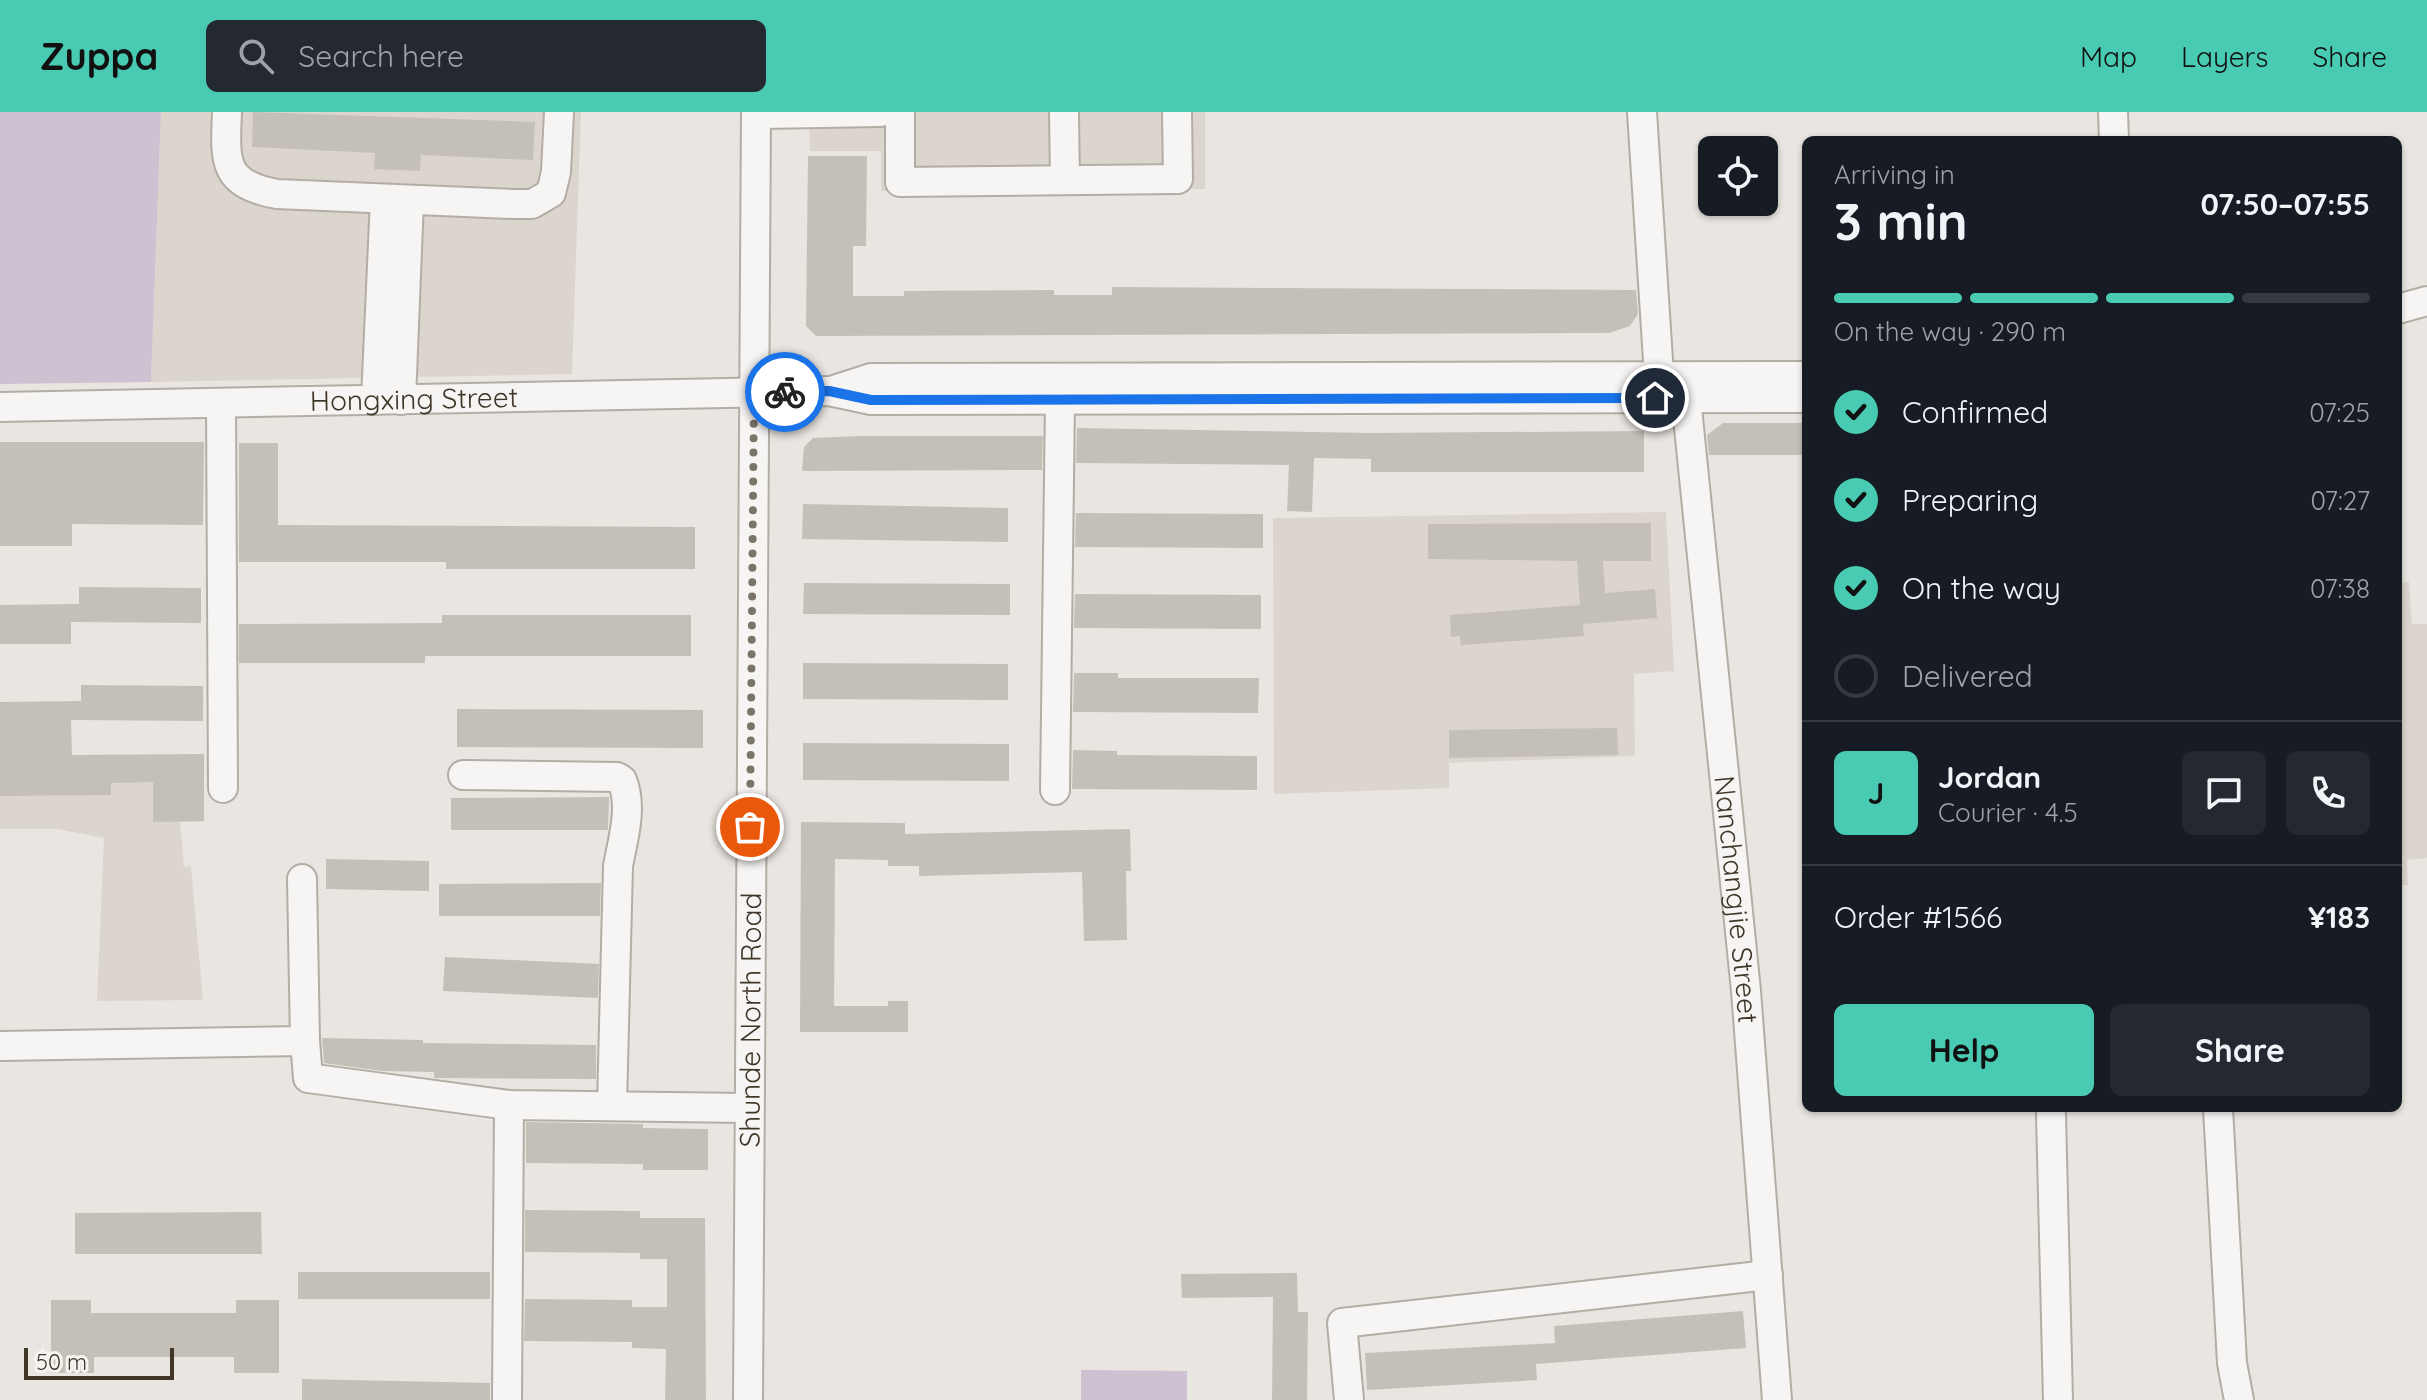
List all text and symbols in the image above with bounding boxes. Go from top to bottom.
search box [206,20,766,92]
text: Zuppa [40,32,158,80]
icon: search [234,34,278,78]
text: Search here [298,37,464,75]
text: Map [2080,39,2137,74]
text: Layers [2181,39,2268,74]
text: Share [2312,39,2387,74]
map controls [1698,136,1778,216]
button: locate [1698,136,1778,216]
text: Arriving in [1834,158,1955,191]
text: 07:50–07:55 [2201,185,2370,223]
text: 3 min [1834,188,1968,253]
text: On the way · 290 m [1834,315,2066,348]
courier [745,352,825,432]
pin [1621,364,1689,432]
icon: bike [763,370,807,414]
icon: home [1633,376,1677,420]
street label: Hongxing Street [309,379,518,418]
icon: check [1834,390,1878,434]
text: Confirmed [1902,393,2048,431]
text: 07:25 [2309,396,2370,429]
icon: check [1834,478,1878,522]
text: Preparing [1902,481,2038,519]
text: 07:27 [2311,484,2370,517]
icon: check [1834,566,1878,610]
text: On the way [1902,569,2061,607]
text: 07:38 [2310,572,2370,605]
text: Delivered [1902,657,2033,695]
button: chat [2182,751,2266,835]
button: phone [2286,751,2370,835]
text: Jordan [1938,758,2041,796]
street label: Nanchangjie Street [1707,774,1766,1024]
text: J [1868,774,1884,812]
pin [716,793,784,861]
text: Courier · 4.5 [1938,796,2078,829]
icon: bag [728,805,772,849]
street label: Shunde North Road [732,892,768,1148]
text: Order #1566 [1834,898,2002,936]
text: ¥183 [2308,898,2370,936]
button: Help [1834,1004,2094,1096]
button: Share [2110,1004,2370,1096]
scale bar [24,1344,174,1380]
text: 50 m [36,1348,87,1376]

